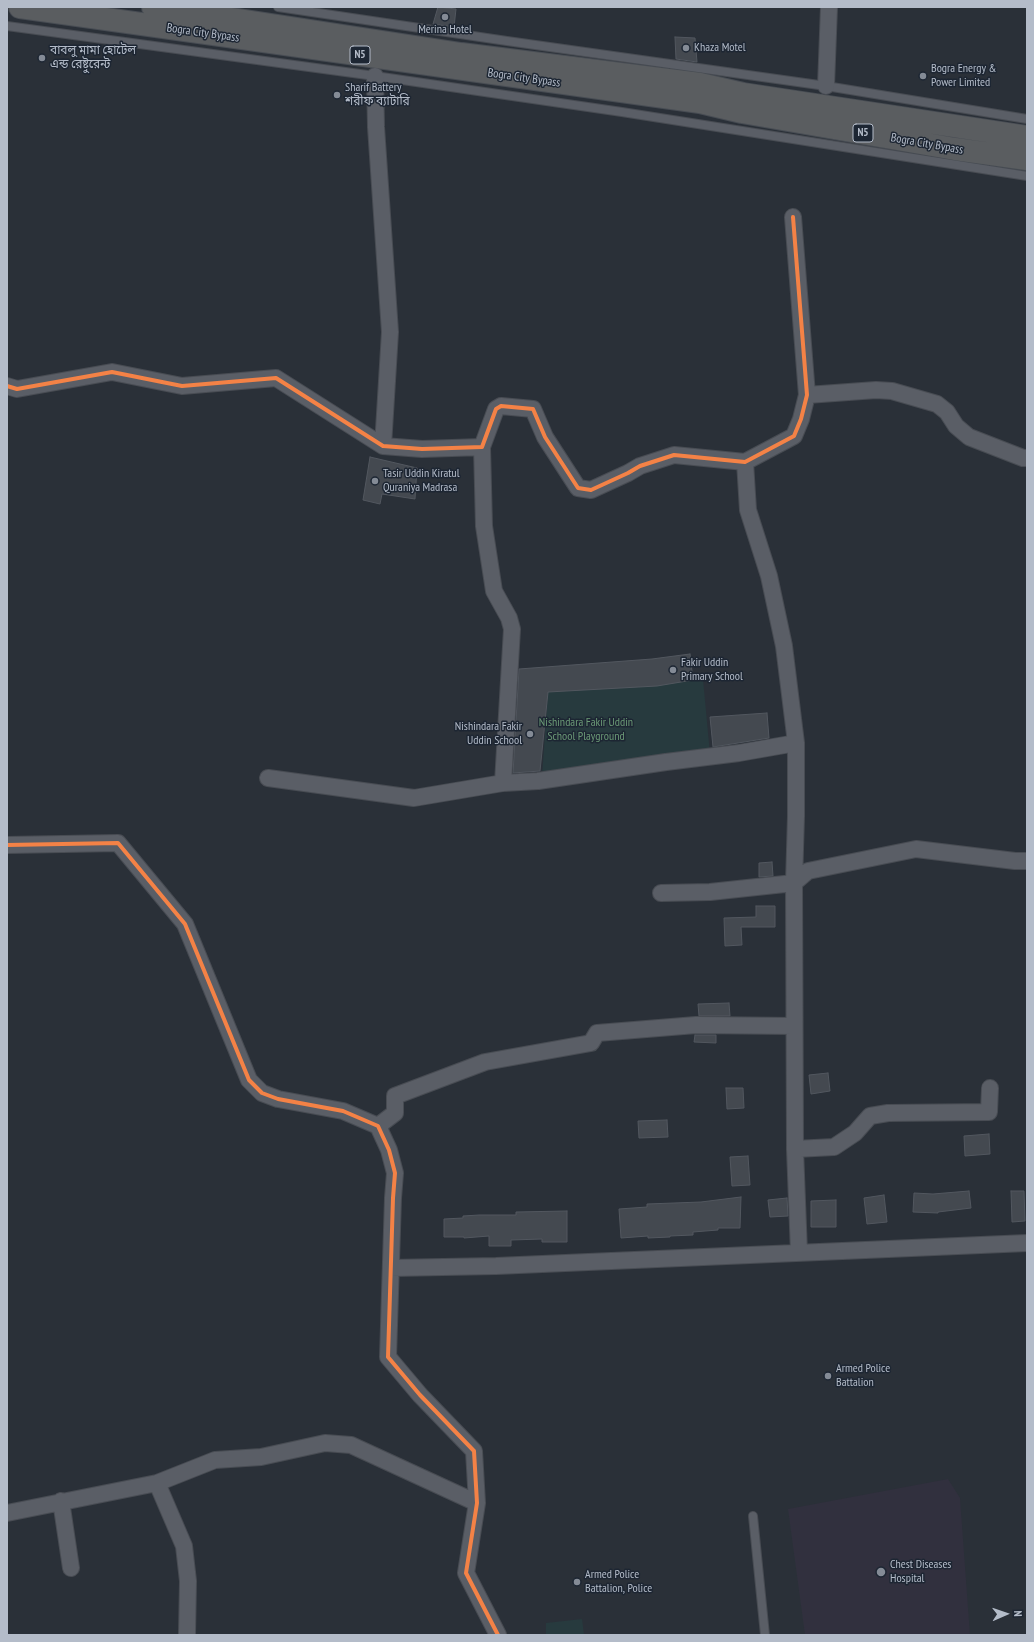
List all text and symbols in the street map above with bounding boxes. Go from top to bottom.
marker: Merina Hotel [440,12,450,22]
street label: Bogra City Bypass [166,21,240,45]
place label: Merina Hotel [418,23,472,37]
place label: Khaza Motel [694,41,745,55]
marker: Khaza Motel [681,43,691,53]
place label: বাবলু মামা হোটেল এন্ড রেষ্টুরেন্ট [50,44,136,72]
road number: N5 [350,46,370,64]
marker: বাবলু মামা হোটেল এন্ড রেষ্টুরেন্ট [37,53,47,63]
place label: Bogra Energy & Power Limited [931,62,996,90]
street label: Bogra City Bypass [487,66,561,90]
marker: Bogra Energy & Power Limited [918,71,928,81]
place label: Sharif Battery শরীফ ব্যাটারি [345,81,410,109]
marker: Sharif Battery শরীফ ব্যাটারি [332,90,342,100]
road number: N5 [853,124,873,142]
street label: Bogra City Bypass [890,131,964,157]
place label: Tasir Uddin Kiratul Quraniya Madrasa [383,467,460,495]
marker: Tasir Uddin Kiratul Quraniya Madrasa [370,476,380,486]
place label: Fakir Uddin Primary School [681,656,743,684]
marker: Fakir Uddin Primary School [668,665,678,675]
park label: Nishindara Fakir Uddin School Playground [539,716,633,744]
place label: Nishindara Fakir Uddin School [455,720,522,748]
marker: Nishindara Fakir Uddin School [525,729,535,739]
place label: Armed Police Battalion [836,1362,890,1390]
marker: Armed Police Battalion [823,1371,833,1381]
place label: Chest Diseases Hospital [890,1558,951,1586]
marker: Chest Diseases Hospital [875,1566,887,1578]
place label: Armed Police Battalion, Police [585,1568,652,1596]
marker: Armed Police Battalion, Police [572,1577,582,1587]
north arrow [986,1594,1026,1634]
text: N [1011,1610,1025,1617]

